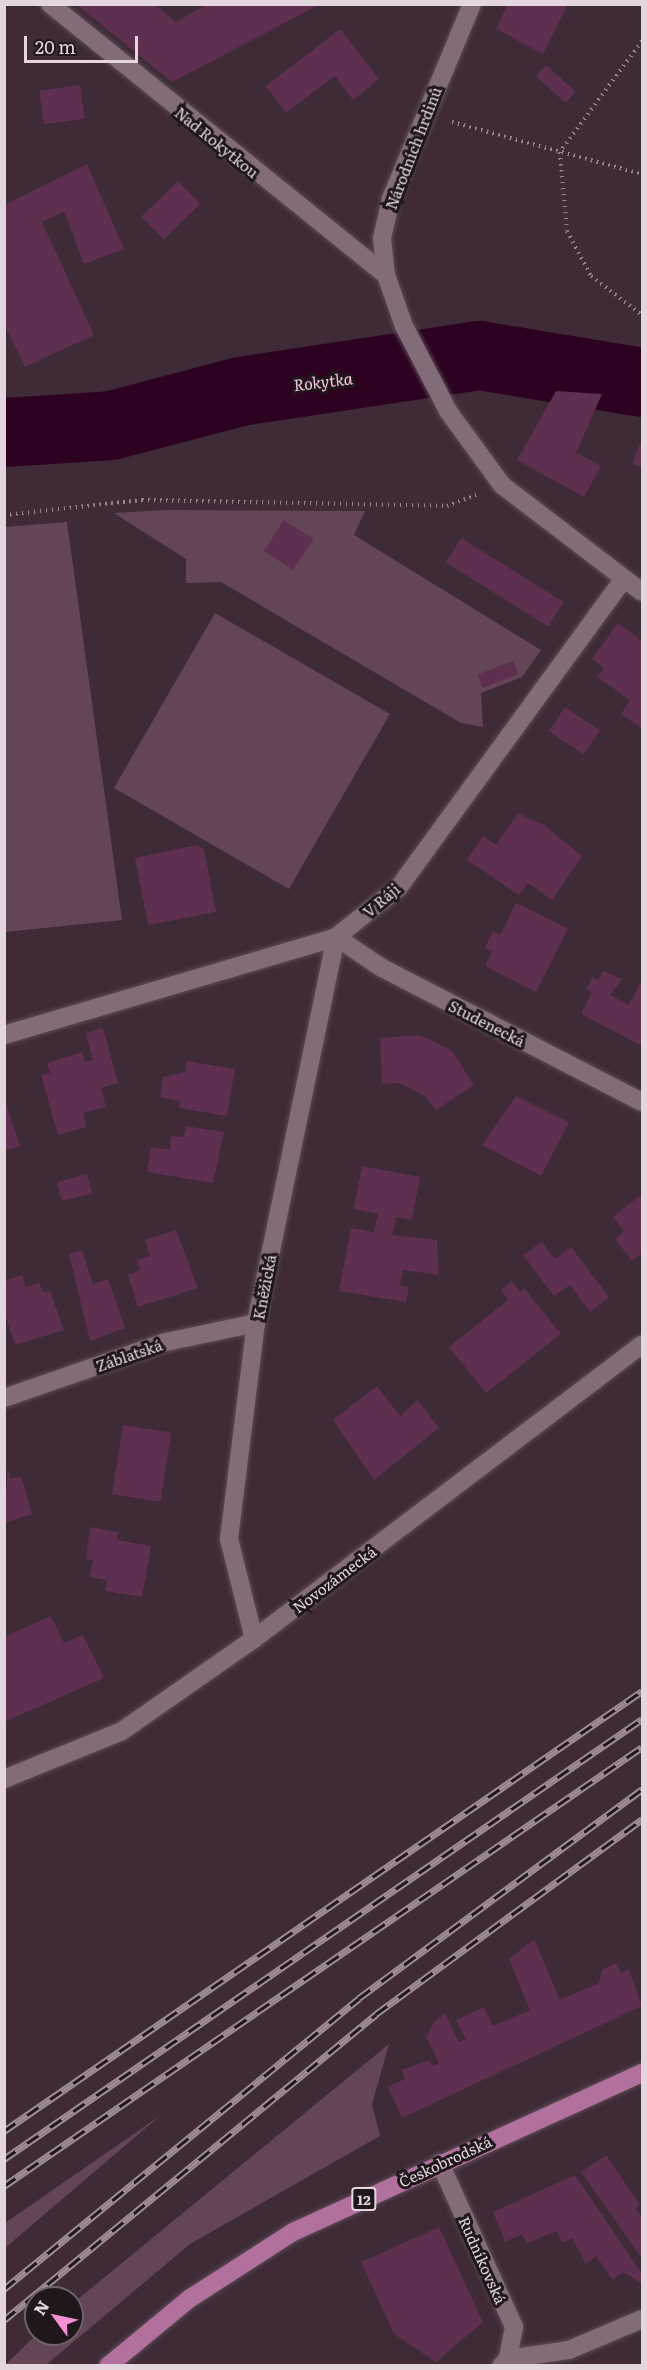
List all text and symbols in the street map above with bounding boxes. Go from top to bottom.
scale bar [27,24,141,62]
text: 20 m [35,33,76,60]
street label: Národních hrdinů [381,84,445,212]
street label: Nad Rokytkou [172,103,262,181]
water label: Rokytka [292,368,354,394]
street label: V Ráji [359,880,403,920]
street label: Studenecká [446,996,528,1050]
street label: Kněžická [249,1253,279,1321]
street label: Záblatská [94,1335,164,1375]
street label: Novozámecká [289,1542,379,1616]
street label: Českobrodská [396,2132,494,2190]
road number: 12 [350,2188,378,2210]
street label: Rudníkovská [456,2213,510,2307]
north arrow [24,2286,84,2346]
text: N [27,2295,54,2319]

